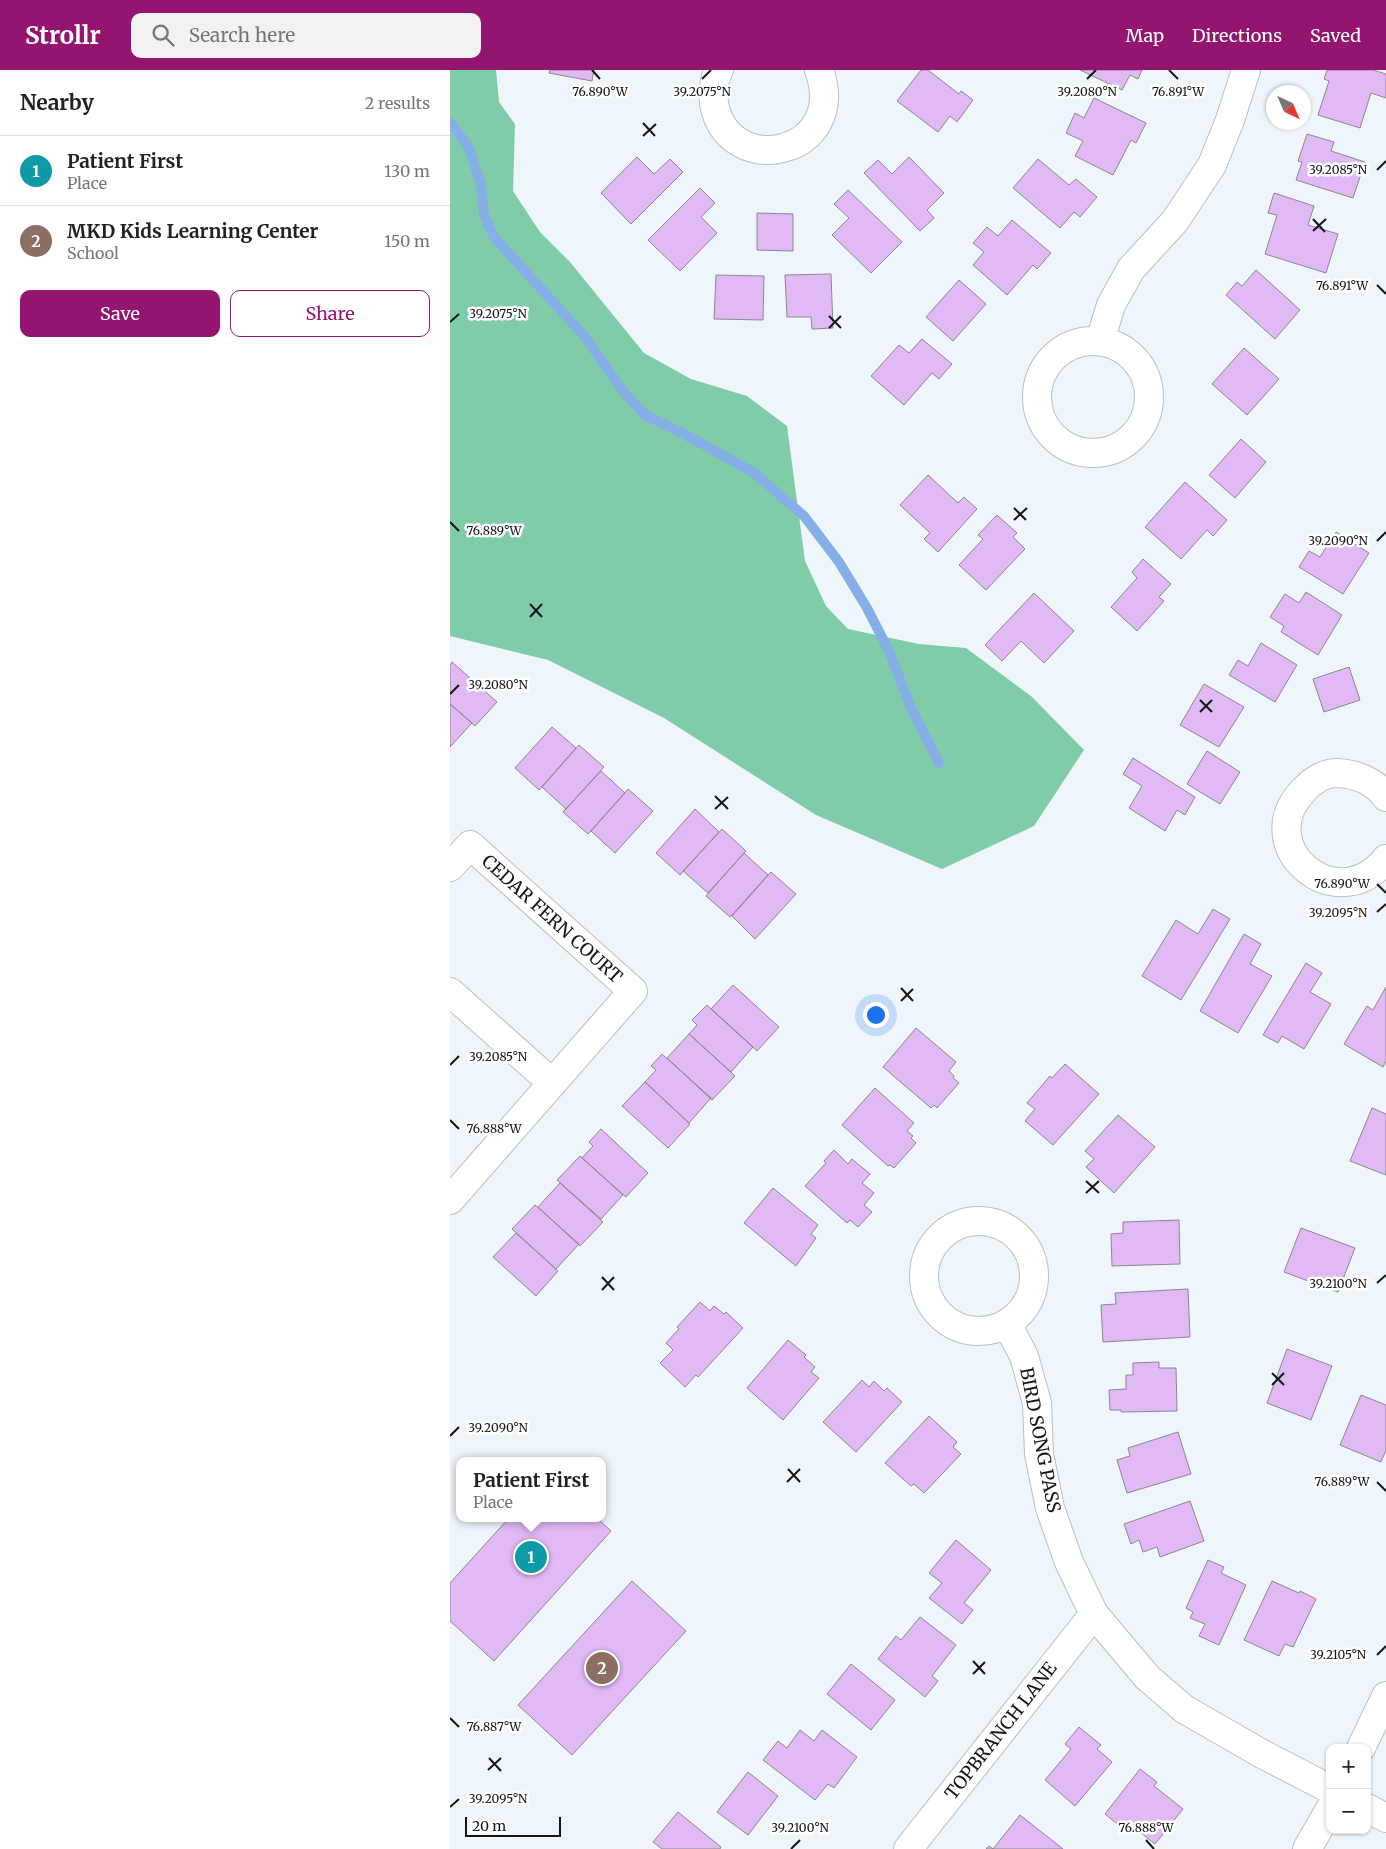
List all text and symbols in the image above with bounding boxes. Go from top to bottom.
search box [131,13,481,58]
text: Strollr [25,20,101,51]
icon: search [149,21,177,49]
text: Search here [189,23,295,47]
text: Map [1126,24,1164,47]
text: Directions [1192,24,1282,47]
text: Saved [1310,24,1361,47]
text: 76.890°W [572,84,629,99]
text: 39.2075°N [673,84,732,99]
text: 39.2080°N [1057,84,1117,99]
text: 76.891°W [1152,84,1205,99]
north arrow [1266,85,1311,130]
text: Nearby [20,89,94,116]
text: 2 results [365,93,430,113]
text: Patient First [67,149,183,173]
text: 1 [32,161,40,181]
text: 130 m [384,161,430,181]
text: 39.2085°N [1309,162,1368,177]
text: Place [67,173,107,193]
text: MKD Kids Learning Center [67,219,318,243]
text: 2 [31,231,41,251]
text: 150 m [384,231,430,251]
text: School [67,243,119,263]
text: 76.891°W [1316,278,1369,293]
button: Save [20,290,220,337]
button: Share [230,290,430,337]
text: 39.2075°N [469,306,528,321]
text: 76.889°W [467,523,523,538]
text: 39.2090°N [1308,533,1369,548]
text: 39.2080°N [468,677,528,692]
street label: CEDAR FERN COURT [477,849,628,988]
text: 76.890°W [1314,876,1371,891]
text: 39.2095°N [1309,905,1368,920]
your location [863,1002,889,1028]
text: 39.2085°N [469,1049,528,1064]
text: 76.888°W [467,1121,523,1136]
text: 39.2100°N [1309,1276,1367,1291]
street label: BIRD SONG PASS [1015,1365,1066,1515]
text: 39.2090°N [468,1420,529,1435]
popup [456,1457,606,1522]
text: Patient First [473,1468,589,1492]
text: 76.889°W [1315,1474,1371,1489]
text: Place [473,1492,513,1512]
pin: 1 [515,1538,547,1576]
text: 39.2105°N [1310,1647,1367,1662]
pin: 2 [586,1649,618,1687]
street label: TOPBRANCH LANE [940,1657,1062,1804]
text: 76.887°W [467,1719,522,1734]
map controls [1326,1744,1371,1834]
button: + [1326,1744,1371,1789]
button: − [1326,1789,1371,1834]
text: 39.2095°N [469,1791,528,1806]
scale bar [465,1814,561,1837]
text: 20 m [472,1817,506,1835]
text: 39.2100°N [771,1820,829,1835]
text: 76.888°W [1119,1820,1175,1835]

